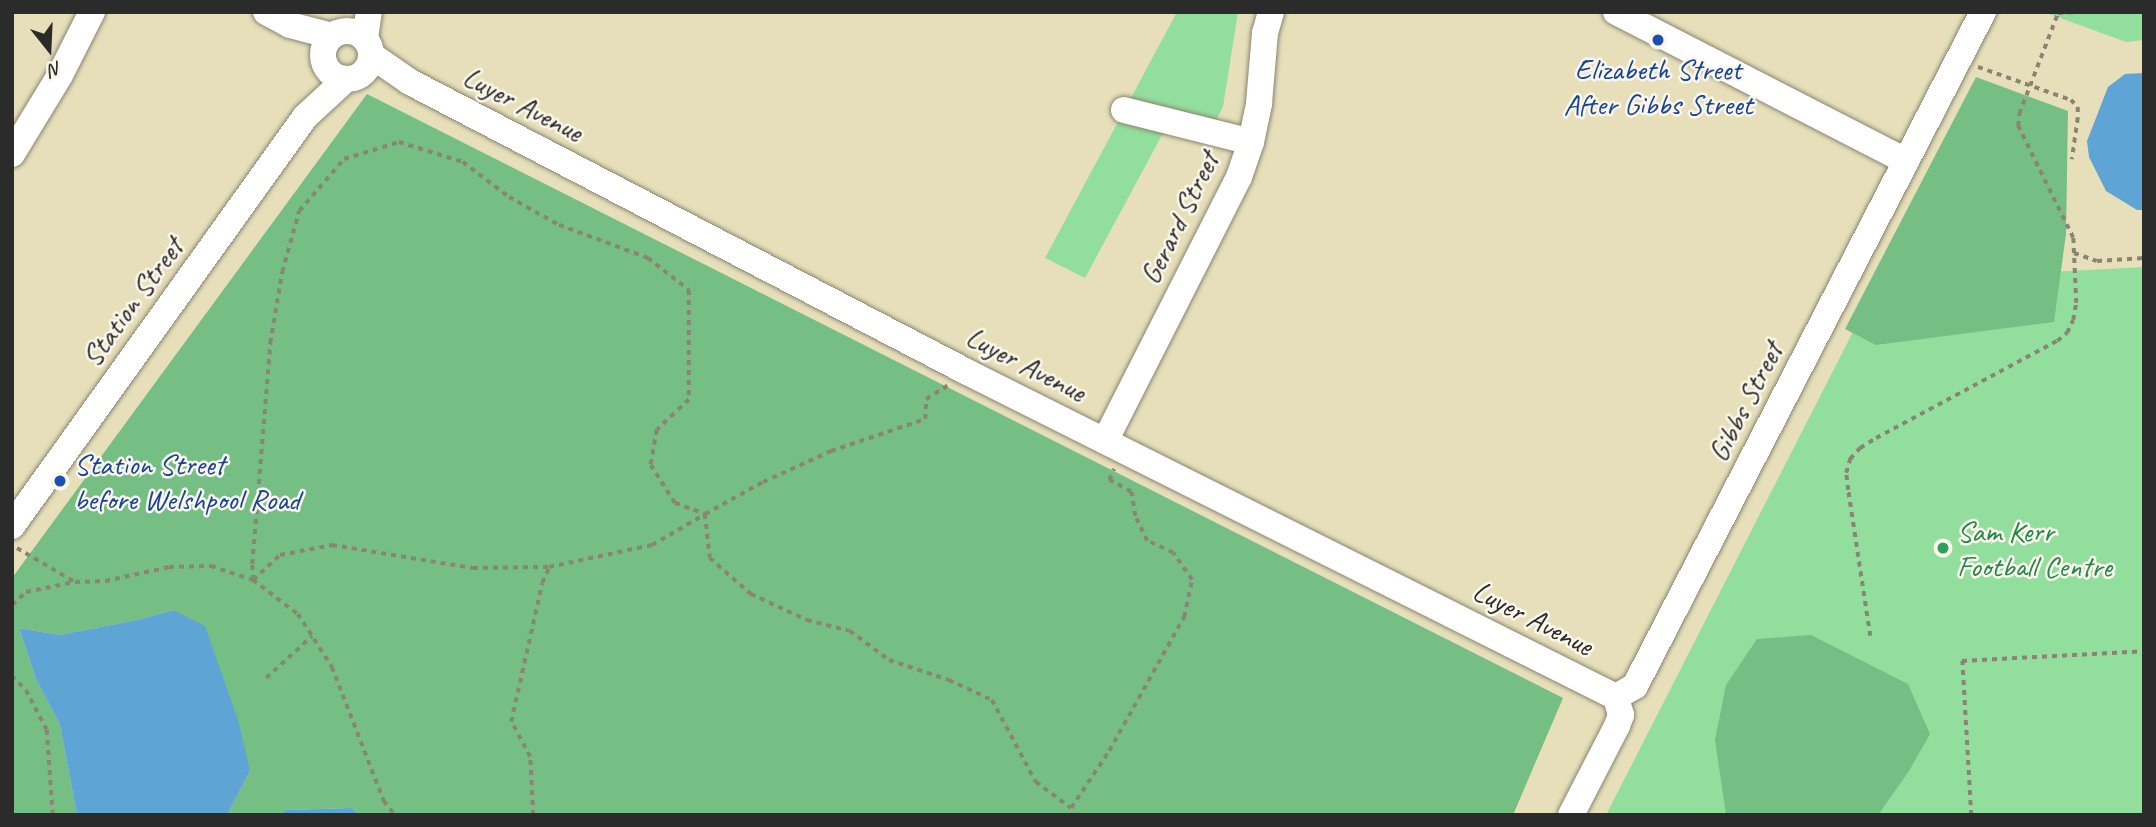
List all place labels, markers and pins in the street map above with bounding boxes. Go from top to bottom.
marker: Elizabeth Street After Gibbs Street [1650,32,1666,48]
place label: Elizabeth Street After Gibbs Street [1563,51,1753,122]
place label: Station Street before Welshpool Road [74,446,300,516]
marker: Station Street before Welshpool Road [52,473,68,489]
place label: Sam Kerr Football Centre [1957,513,2112,584]
marker: Sam Kerr Football Centre [1935,540,1951,556]

